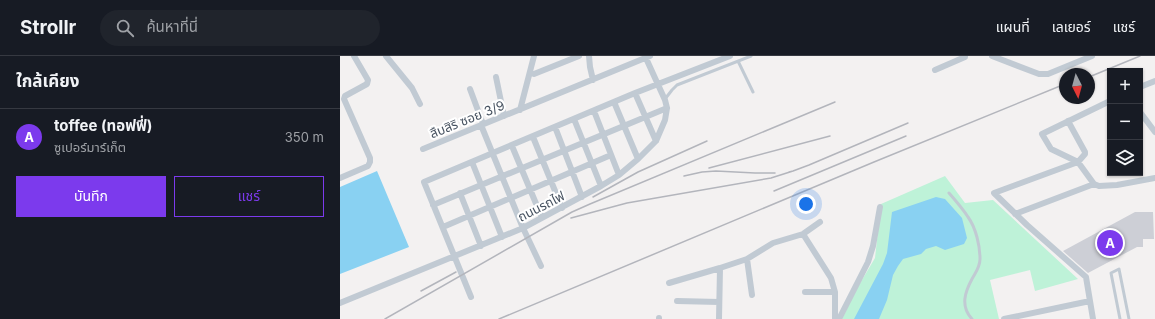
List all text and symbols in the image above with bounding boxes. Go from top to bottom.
search box [100,10,380,46]
text: Strollr [20,16,76,39]
icon: search [114,17,136,39]
text: ค้นหาที่นี่ [146,17,198,36]
text: แผนที่ [996,18,1030,35]
text: เลเยอร์ [1052,18,1091,35]
text: แชร์ [1113,18,1135,35]
north arrow [1059,68,1095,104]
map controls [1107,68,1143,176]
button: + [1107,68,1143,104]
text: ใกล้เคียง [16,71,79,91]
street label: สืบสิริ ซอย 3/9 [427,97,507,141]
button: − [1107,104,1143,140]
text: toffee (ทอฟฟี่) [54,116,152,135]
text: A [24,129,34,145]
text: 350 m [285,129,324,145]
text: ซูเปอร์มาร์เก็ต [54,139,126,155]
button: layers [1107,140,1143,176]
button: บันทึก [16,176,166,217]
button: แชร์ [174,176,324,217]
street label: ถนนรถไฟ [515,187,567,225]
your location [796,194,816,214]
pin: A [1097,228,1123,258]

